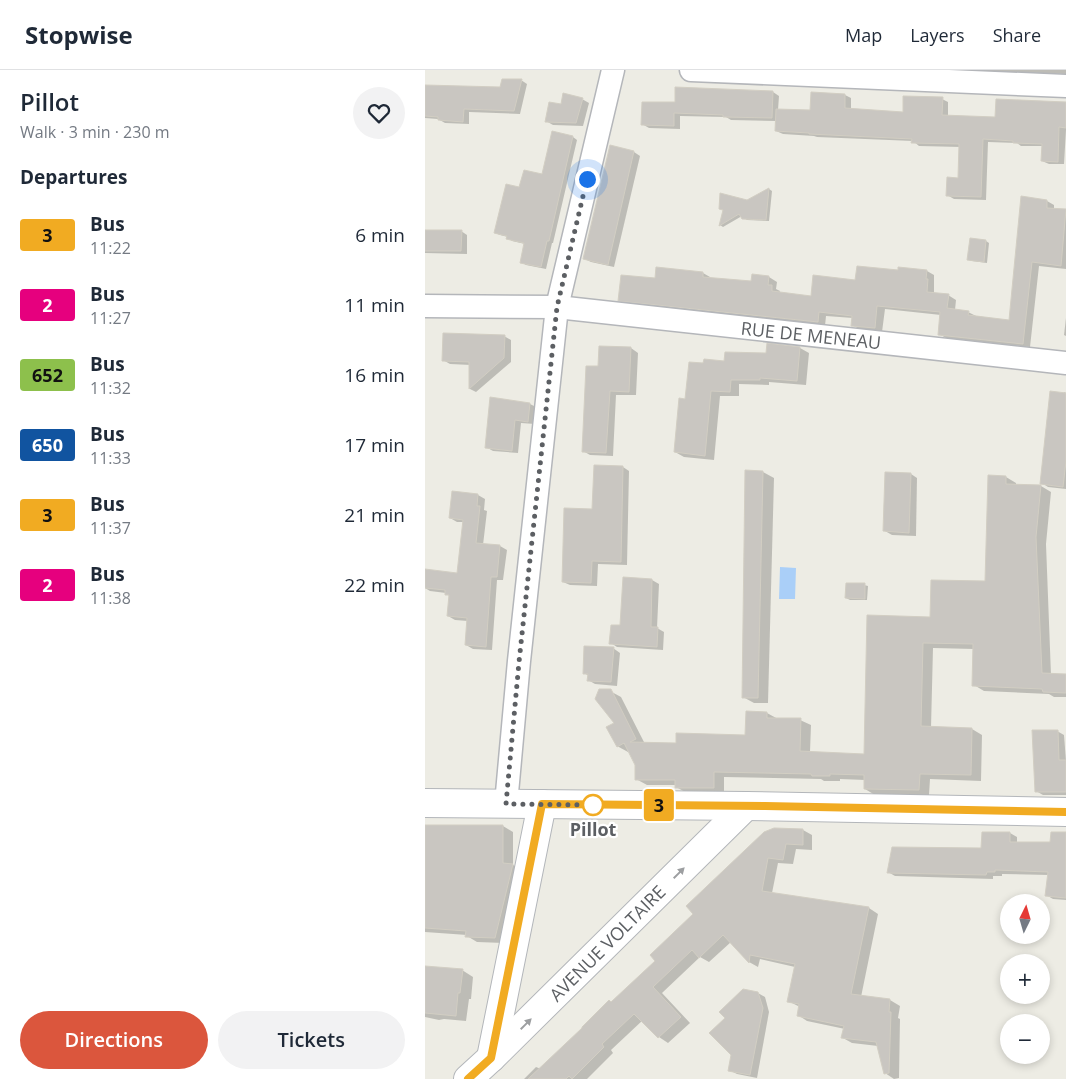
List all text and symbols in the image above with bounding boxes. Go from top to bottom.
text: Stopwise [25,18,133,51]
text: Map [845,23,882,47]
text: Layers [910,23,965,47]
text: Share [993,23,1041,47]
text: Pillot [20,85,79,118]
button: heart [353,87,405,139]
text: Walk · 3 min · 230 m [20,121,170,143]
text: Departures [20,164,127,190]
your location [575,167,600,192]
text: Bus [90,211,125,237]
text: 6 min [355,222,405,248]
text: 3 [42,223,53,247]
text: 11:22 [90,237,131,259]
text: Bus [90,281,125,307]
text: 11 min [344,292,405,318]
text: 2 [42,293,53,317]
text: 11:27 [90,307,131,329]
street label: RUE DE MENEAU [740,316,882,354]
text: Bus [90,351,125,377]
text: 16 min [344,362,405,388]
text: 652 [32,363,63,387]
text: 11:32 [90,377,131,399]
text: Bus [90,421,125,447]
text: 17 min [344,432,405,458]
text: 650 [32,433,63,457]
text: 11:33 [90,447,131,469]
text: Bus [90,491,125,517]
text: 21 min [344,502,405,528]
text: 3 [42,503,53,527]
text: 11:37 [90,517,131,539]
text: Bus [90,561,125,587]
text: 22 min [344,572,405,598]
text: 2 [42,573,53,597]
text: 11:38 [90,587,131,609]
line badge: 3 [643,789,675,821]
text: 3 [654,793,664,817]
marker: Pillot [582,794,604,816]
place label: Pillot [570,817,617,841]
one-way arrow [672,867,684,879]
street label: AVENUE VOLTAIRE [544,880,670,1006]
north arrow [1000,894,1050,944]
map controls [1000,894,1050,1064]
button: + [1000,954,1050,1004]
button: Directions [20,1011,208,1069]
button: Tickets [218,1011,405,1069]
button: − [1000,1014,1050,1064]
one-way arrow [520,1018,532,1030]

